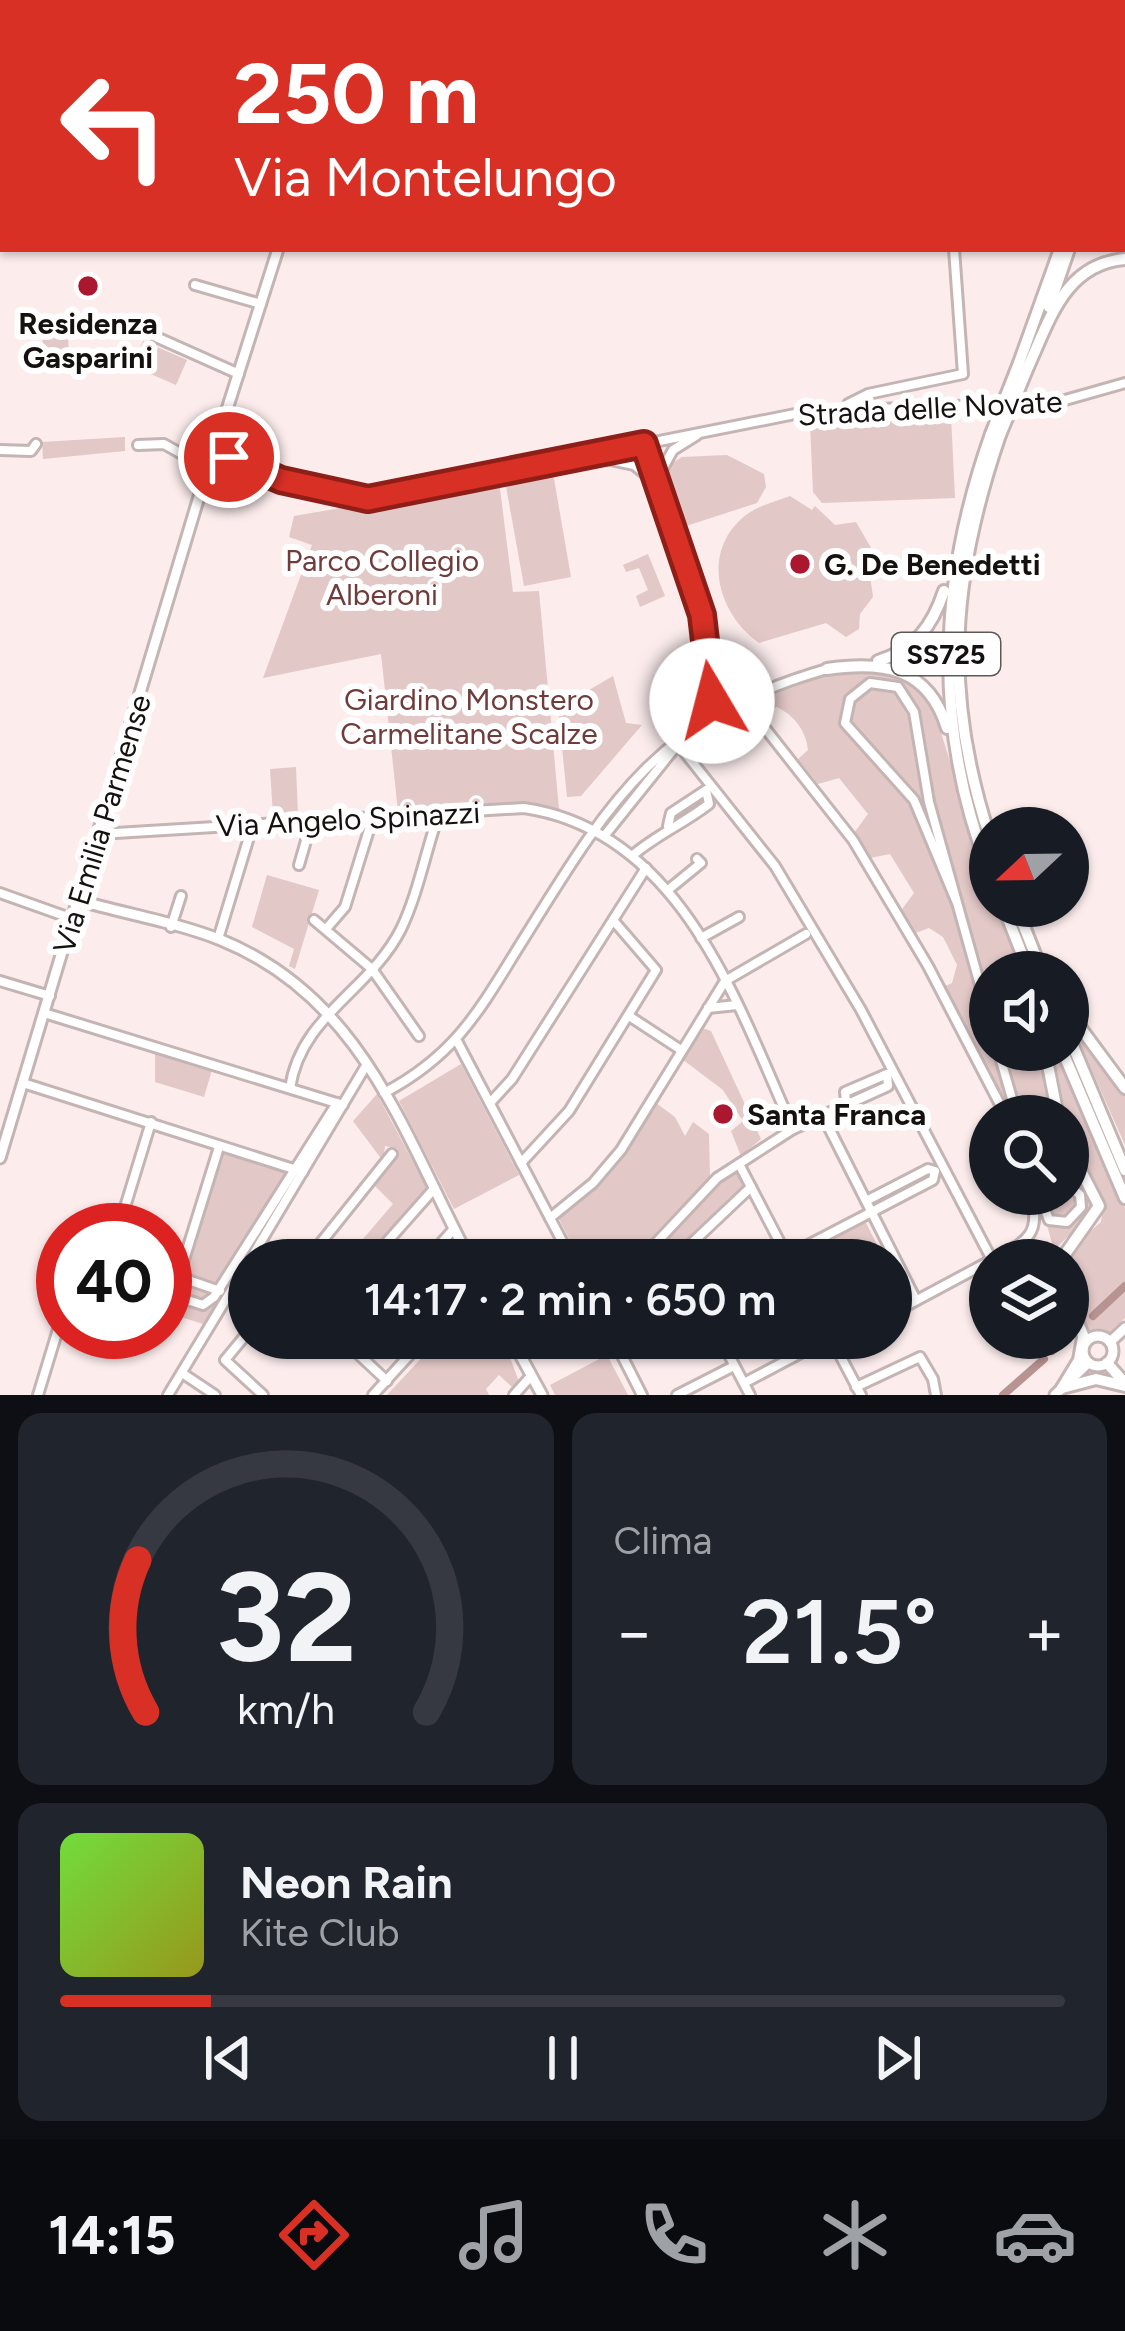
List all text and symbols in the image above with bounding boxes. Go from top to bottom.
text: 250 m [234,43,479,144]
icon: left [36,48,192,204]
text: Via Montelungo [234,145,617,210]
marker: Residenza Gasparini [75,273,101,299]
place label: Residenza Gasparini [18,305,158,376]
street label: Strada delle Novate [797,383,1063,433]
pin [178,406,280,508]
icon: arrive [196,424,262,490]
park label: Parco Collegio Alberoni [285,542,479,613]
place label: G. De Benedetti [824,546,1041,583]
marker: G. De Benedetti [787,551,813,577]
road number: SS725 [892,633,1000,675]
position arrow [649,638,775,764]
park label: Giardino Monstero Carmelitane Scalze [340,681,598,752]
street label: Via Emilia Parmense [45,690,159,958]
street label: Via Angelo Spinazzi [215,794,481,844]
north arrow [969,807,1089,927]
map controls [969,807,1089,1359]
button: sound [969,951,1089,1071]
button: search [969,1095,1089,1215]
place label: Santa Franca [747,1096,926,1133]
marker: Santa Franca [710,1101,736,1127]
speed limit sign: 40 [36,1203,192,1359]
button: layers [969,1239,1089,1359]
text: 14:17 · 2 min · 650 m [364,1272,776,1326]
text: Clima [614,1517,712,1564]
text: 32 [215,1542,357,1692]
text: 21.5° [741,1577,937,1686]
text: − [614,1592,655,1672]
text: + [1024,1592,1065,1672]
text: km/h [237,1683,335,1735]
text: Neon Rain [240,1855,453,1909]
text: Kite Club [240,1909,400,1956]
icon: previous [195,2025,261,2091]
icon: pause [530,2025,596,2091]
icon: next [865,2025,931,2091]
icon: directions [272,2193,356,2277]
icon: music [452,2193,536,2277]
icon: phone [632,2193,716,2277]
icon: climate [813,2193,897,2277]
icon: car [993,2193,1077,2277]
text: 14:15 [48,2203,176,2268]

